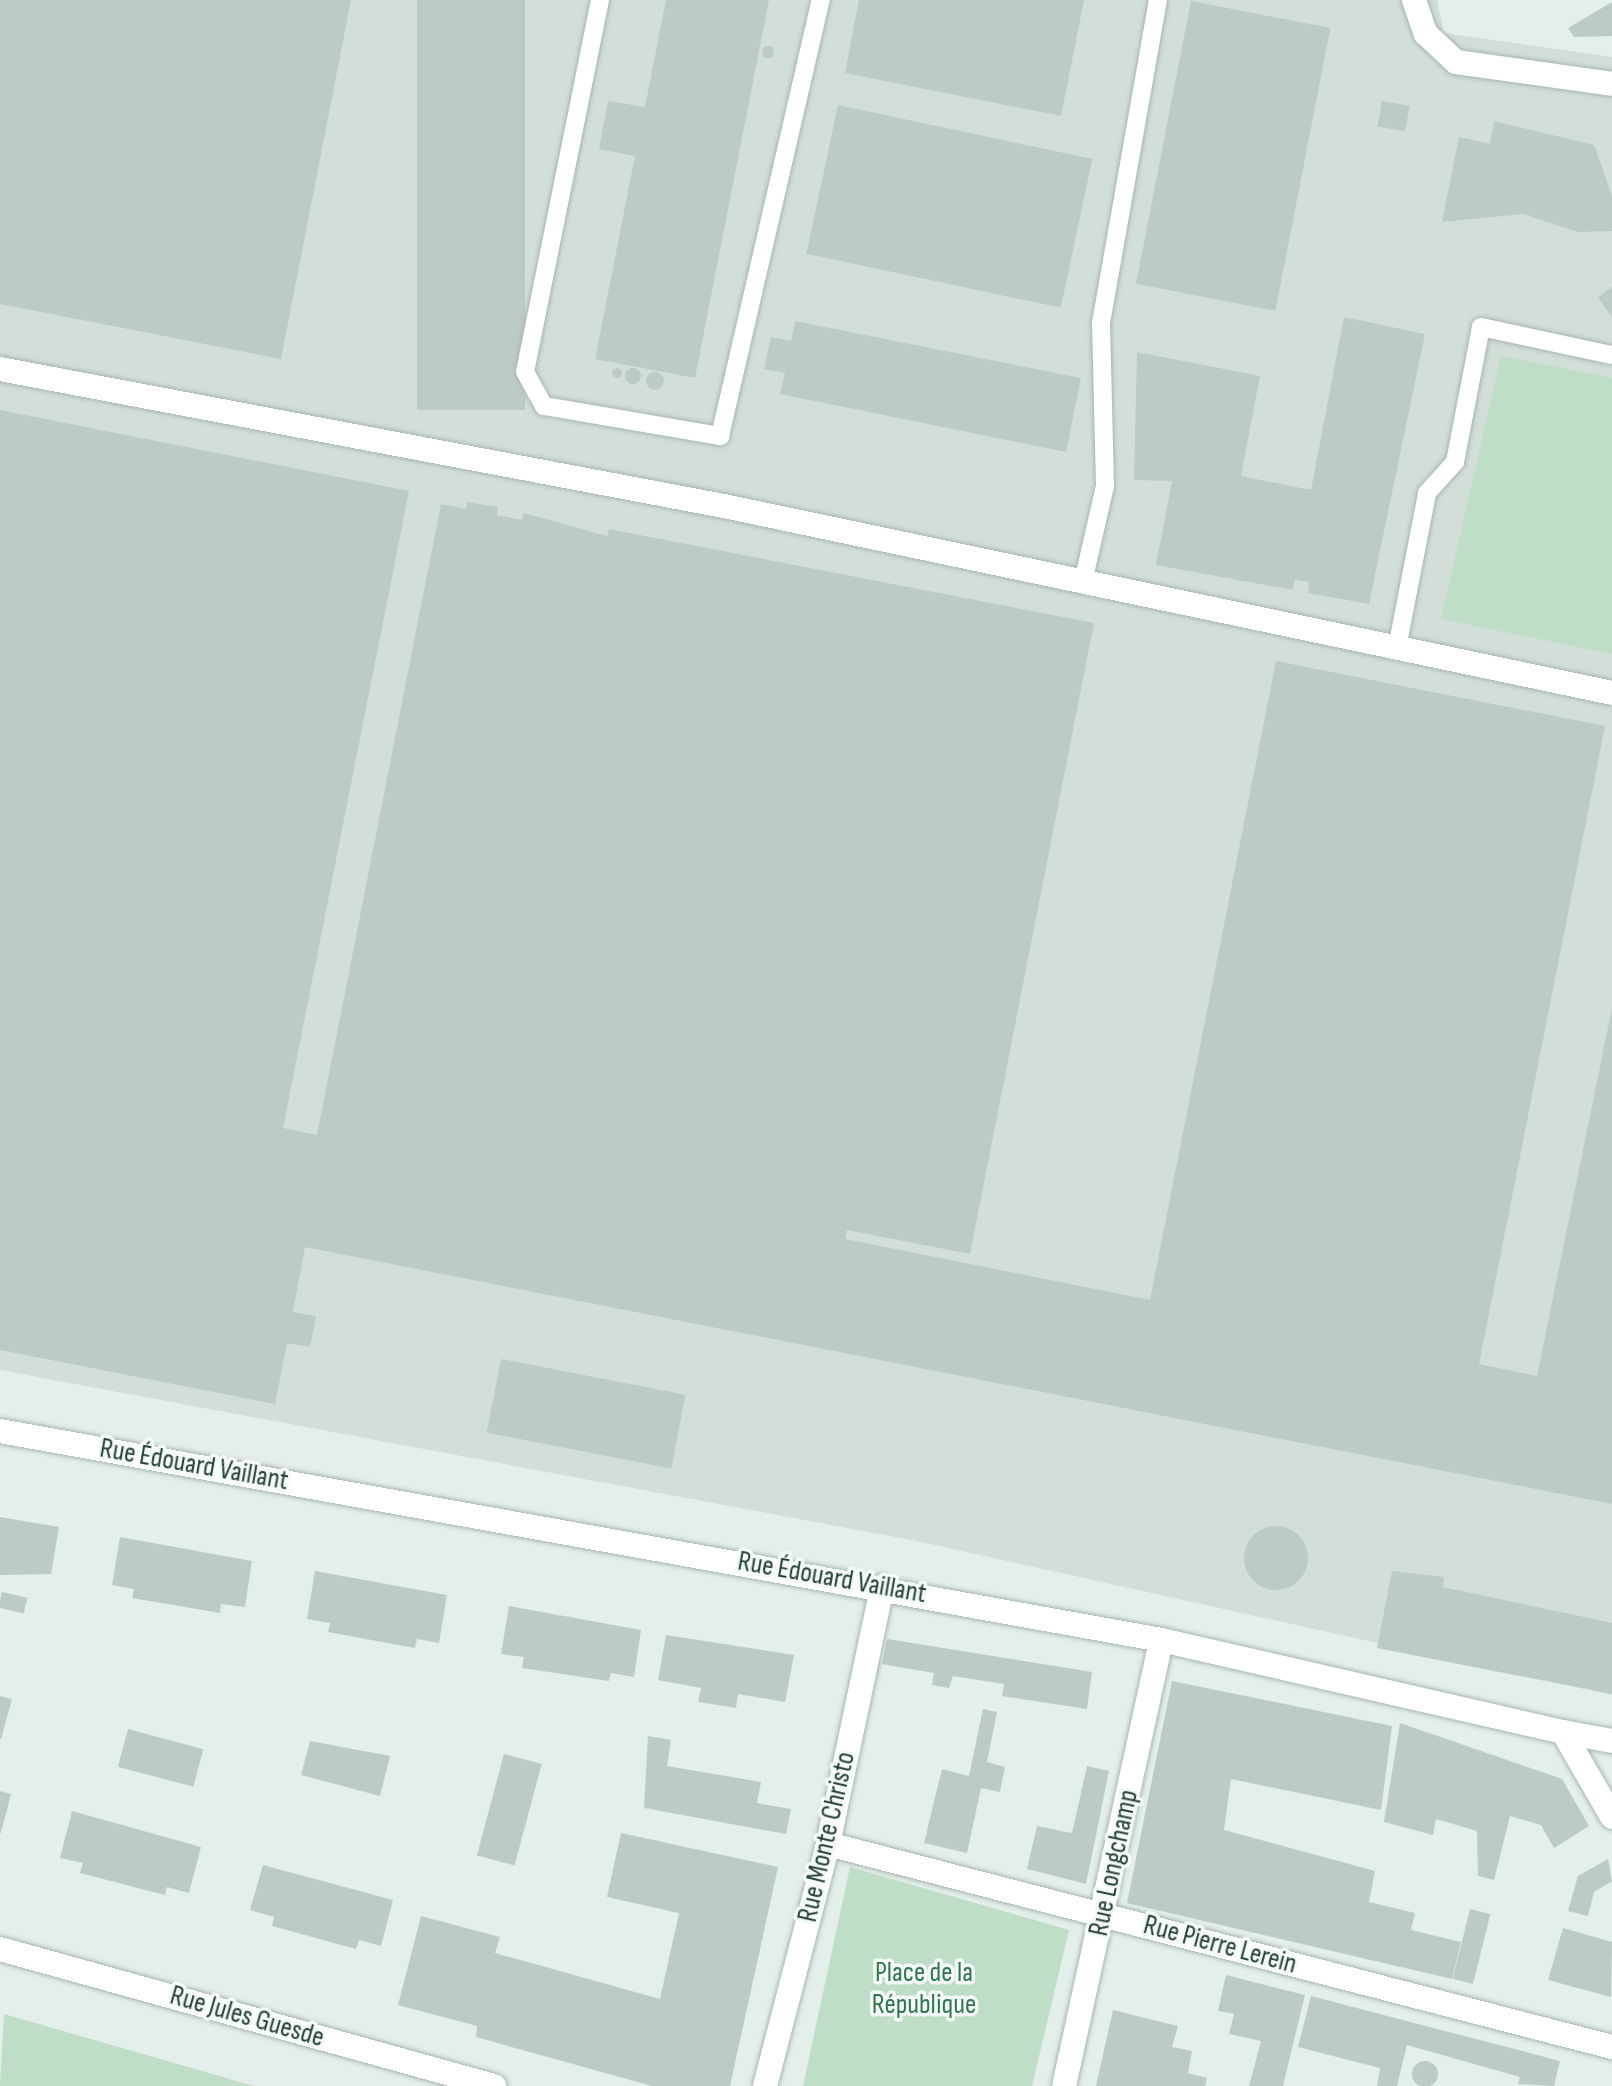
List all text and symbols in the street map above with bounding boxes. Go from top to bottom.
street label: Rue Édouard Vaillant [97,1432,291,1498]
street label: Rue Édouard Vaillant [735,1545,929,1611]
street label: Rue Monte Christo [791,1749,863,1925]
street label: Rue Longchamp [1082,1787,1146,1939]
street label: Rue Pierre Lerein [1140,1908,1300,1982]
park label: Place de la République [872,1956,976,2022]
street label: Rue Jules Guesde [166,1979,328,2055]

